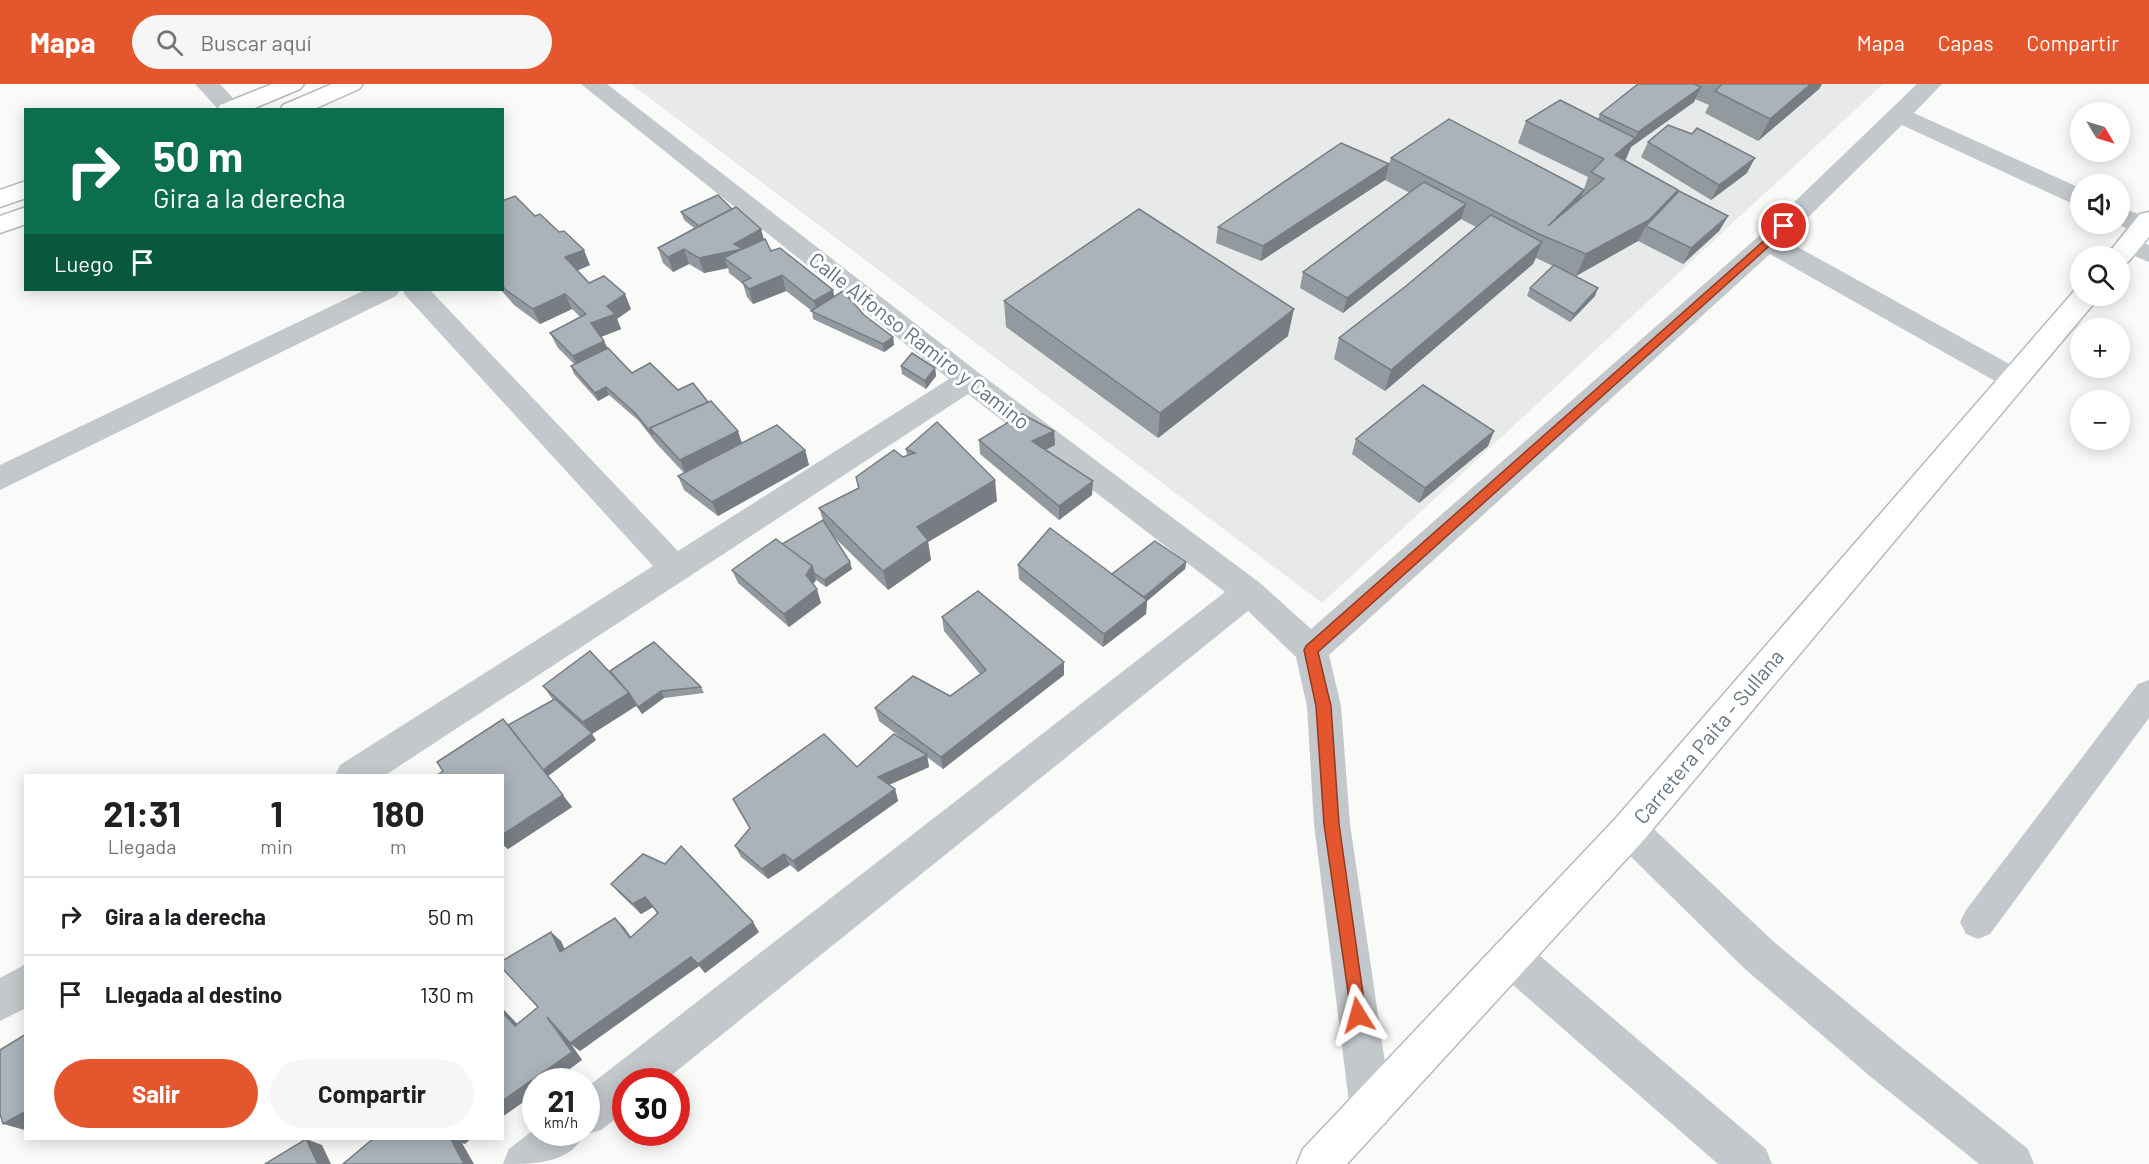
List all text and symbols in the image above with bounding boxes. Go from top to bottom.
search box [132,15,552,69]
text: Mapa [30,25,96,59]
icon: search [153,26,186,59]
text: Buscar aquí [201,29,311,55]
text: Mapa [1857,30,1905,55]
text: Capas [1938,30,1994,55]
text: Compartir [2027,30,2119,55]
north arrow [2070,102,2130,162]
map controls [2070,102,2130,450]
text: 50 m [153,130,243,180]
icon: right [54,132,132,210]
button: sound [2070,174,2130,234]
text: Gira a la derecha [153,181,346,213]
pin [1758,200,1809,251]
icon: arrive [1767,209,1800,242]
icon: arrive [126,246,159,279]
street label: Calle Alfonso Ramiro y Camino [805,246,1035,434]
button: search [2070,246,2130,306]
text: Luego [54,250,114,276]
button: + [2070,318,2130,378]
button: − [2070,390,2130,450]
street label: Carretera Paita - Sullana [1628,644,1788,828]
text: 21:31 [103,791,181,834]
text: 1 [270,791,283,834]
text: 180 [372,791,425,834]
text: Llegada [108,834,177,858]
text: min [260,834,293,858]
text: m [390,834,407,858]
icon: right [54,900,87,933]
text: Gira a la derecha [105,903,266,929]
text: 50 m [428,903,474,929]
icon: arrive [54,978,87,1011]
text: Llegada al destino [105,981,282,1007]
text: 130 m [420,981,474,1007]
position arrow [1326,983,1390,1047]
button: Salir [54,1059,258,1128]
button: Compartir [270,1059,474,1128]
speed limit sign: 30 [612,1068,690,1146]
text: 21 [547,1082,575,1118]
text: km/h [544,1113,578,1131]

